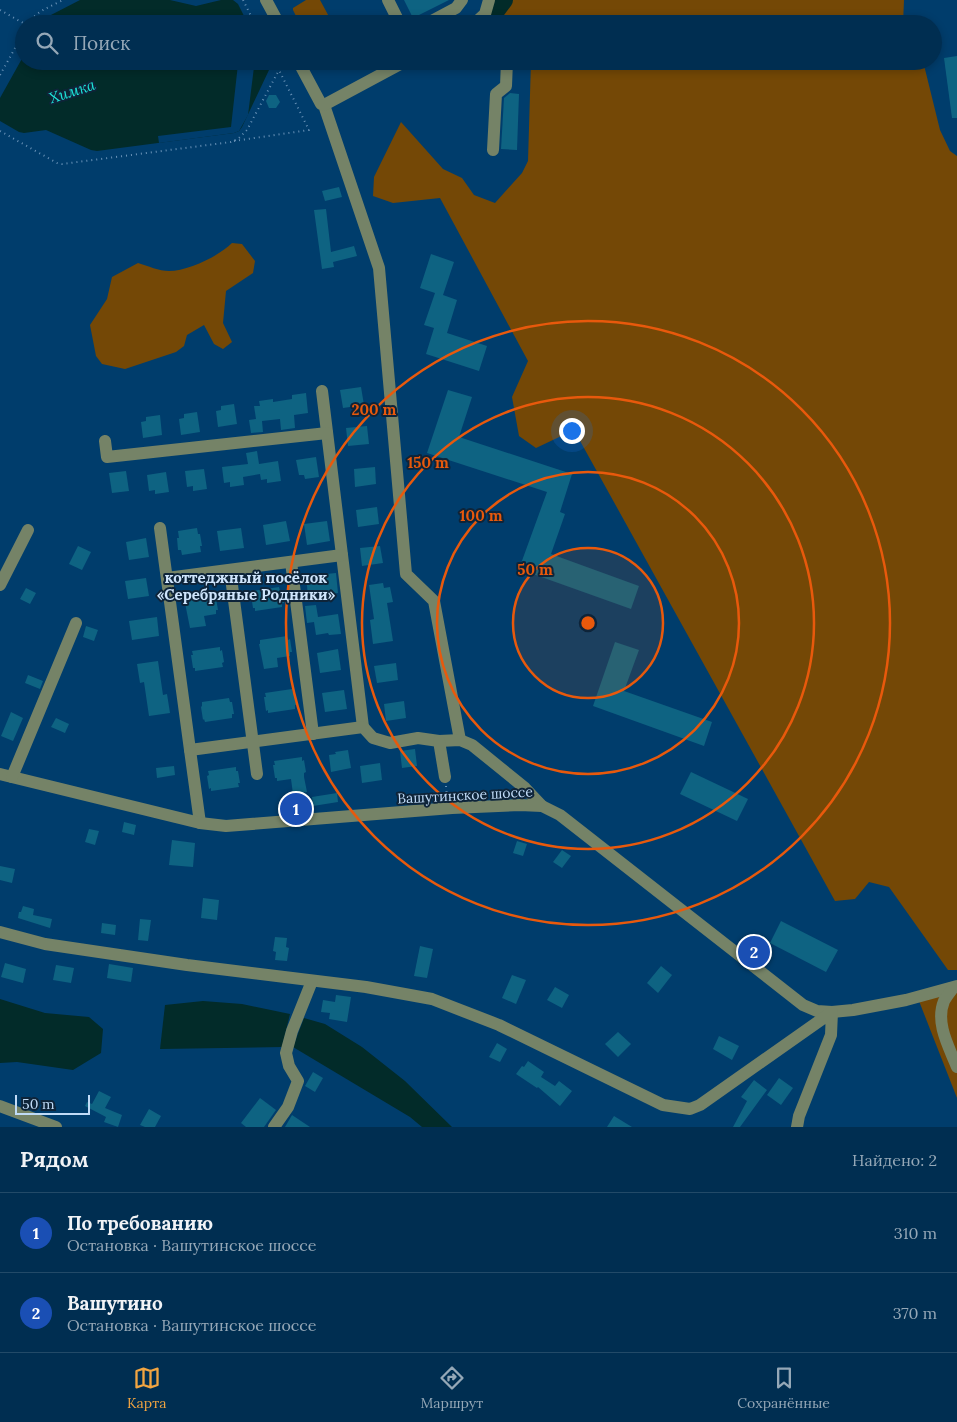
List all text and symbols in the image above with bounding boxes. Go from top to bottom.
search box [15,15,942,70]
icon: search [33,29,61,57]
text: Поиск [73,31,130,55]
water label: Химка [47,74,98,107]
text: 200 m [352,400,397,419]
your location [559,418,585,444]
text: 150 m [407,453,449,472]
text: 100 m [460,506,503,525]
text: 50 m [517,560,553,579]
district label: коттеджный посёлок «Серебряные Родники» [157,568,336,604]
centre of rings [579,614,597,632]
street label: Вашутинское шоссе [397,782,534,808]
pin: 1 [280,790,312,828]
pin: 2 [738,933,770,971]
scale bar [15,1092,90,1115]
text: 50 m [22,1095,55,1113]
text: Рядом [20,1146,89,1173]
text: Найдено: 2 [852,1150,937,1170]
text: По требованию [67,1211,213,1235]
text: 1 [33,1223,39,1243]
text: 310 m [894,1223,937,1243]
text: Остановка · Вашутинское шоссе [67,1235,316,1255]
text: Вашутино [67,1291,163,1315]
text: 2 [32,1303,40,1323]
text: 370 m [893,1303,937,1323]
text: Остановка · Вашутинское шоссе [67,1315,316,1335]
tab: Карта [127,1364,166,1412]
tab: Маршрут [421,1364,483,1412]
tab: Сохранённые [737,1364,830,1412]

